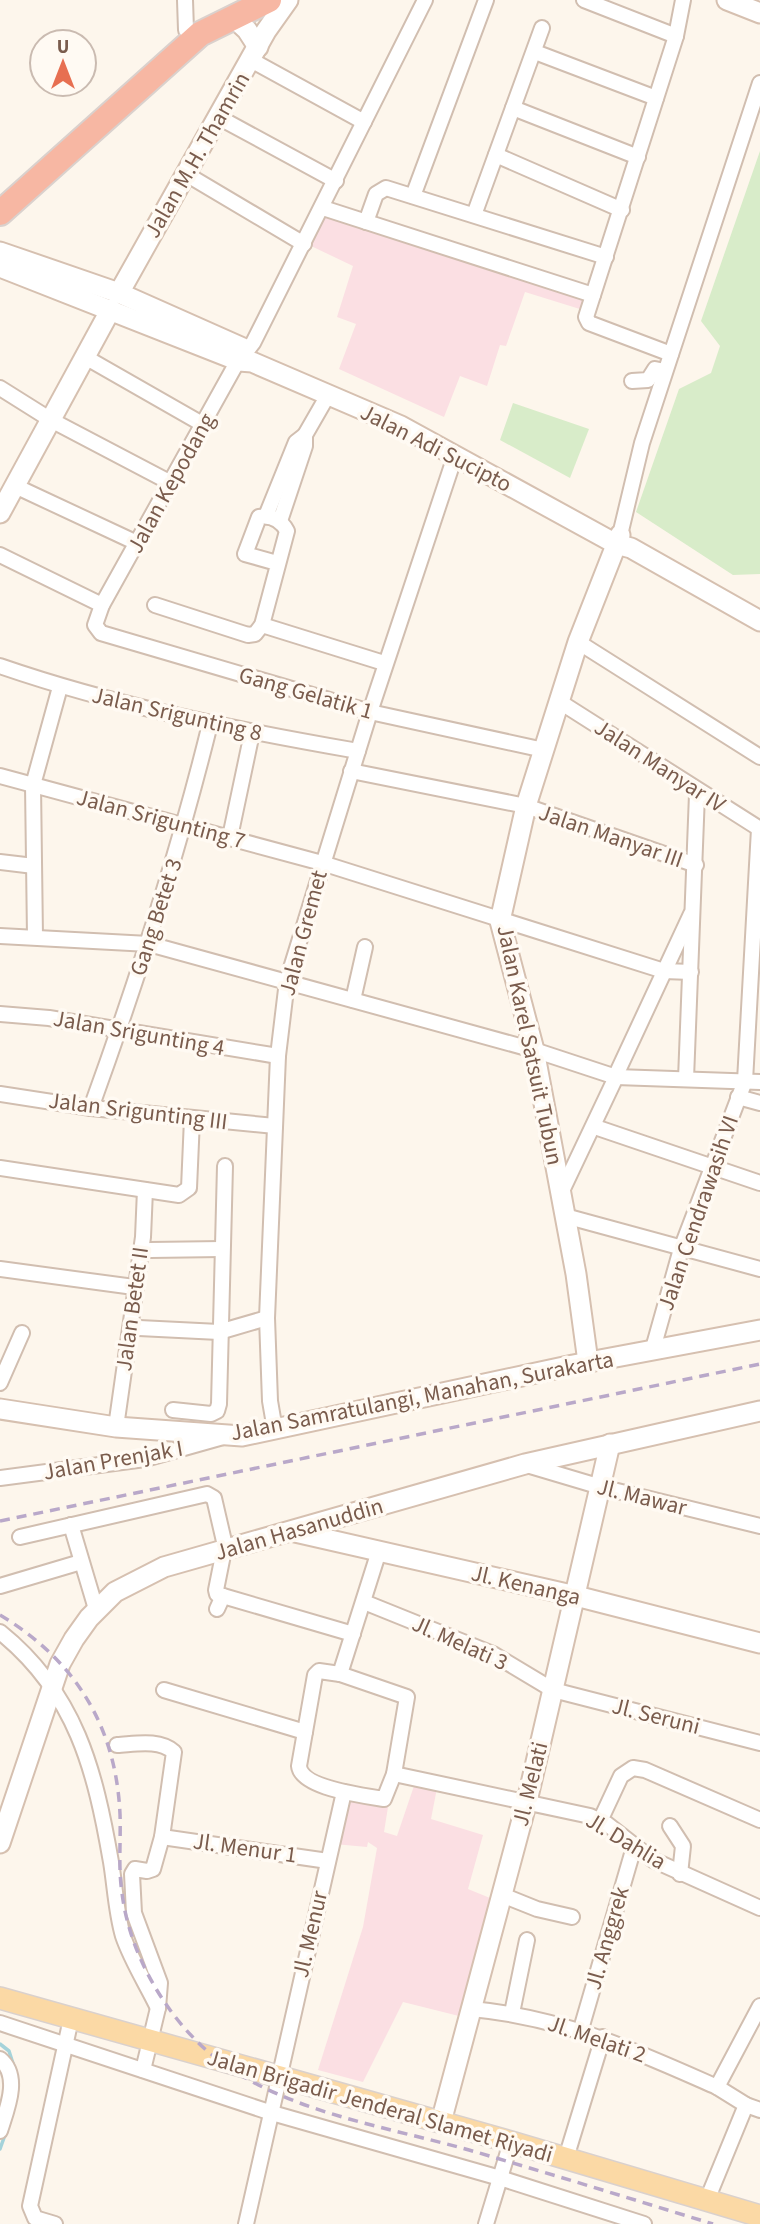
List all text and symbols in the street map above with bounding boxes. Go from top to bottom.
north arrow [28,28,98,98]
text: U [57,34,69,61]
street label: Jalan M.H. Thamrin [136,66,258,244]
street label: Jalan Adi Sucipto [355,396,517,500]
street label: Jalan Kepodang [119,407,223,559]
street label: Gang Gelatik 1 [235,658,377,728]
street label: Jalan Srigunting 8 [89,678,265,750]
street label: Jalan Manyar IV [588,711,732,821]
street label: Jalan Srigunting 7 [73,781,249,857]
street label: Jalan Manyar III [534,796,688,876]
street label: Gang Betet 3 [122,854,190,980]
street label: Jalan Gremet [270,866,336,999]
street label: Jalan Karel Satsuit Tubun [488,922,572,1168]
street label: Jalan Srigunting 4 [51,1002,227,1064]
street label: Jalan Srigunting III [47,1084,229,1138]
street label: Jalan Cendrawasih VI [649,1111,747,1315]
street label: Jalan Betet II [107,1245,157,1373]
street label: Jalan Samratulangi, Manahan, Surakarta [228,1343,616,1449]
street label: Jalan Prenjak I [41,1431,185,1489]
street label: Jl. Mawar [594,1470,691,1524]
street label: Jalan Hasanuddin [211,1489,387,1569]
street label: Jl. Kenanga [468,1556,584,1614]
street label: Jl. Melati 3 [407,1607,513,1679]
street label: Jl. Seruni [609,1689,703,1743]
street label: Jl. Melati [504,1738,556,1830]
street label: Jl. Dahlia [580,1804,672,1878]
street label: Jl. Menur 1 [191,1824,299,1872]
street label: Jl. Anggrek [577,1882,638,1994]
street label: Jl. Menur [284,1886,336,1981]
street label: Jl. Melati 2 [543,2007,651,2071]
street label: Jalan Brigadir Jenderal Slamet Riyadi [203,2041,557,2171]

